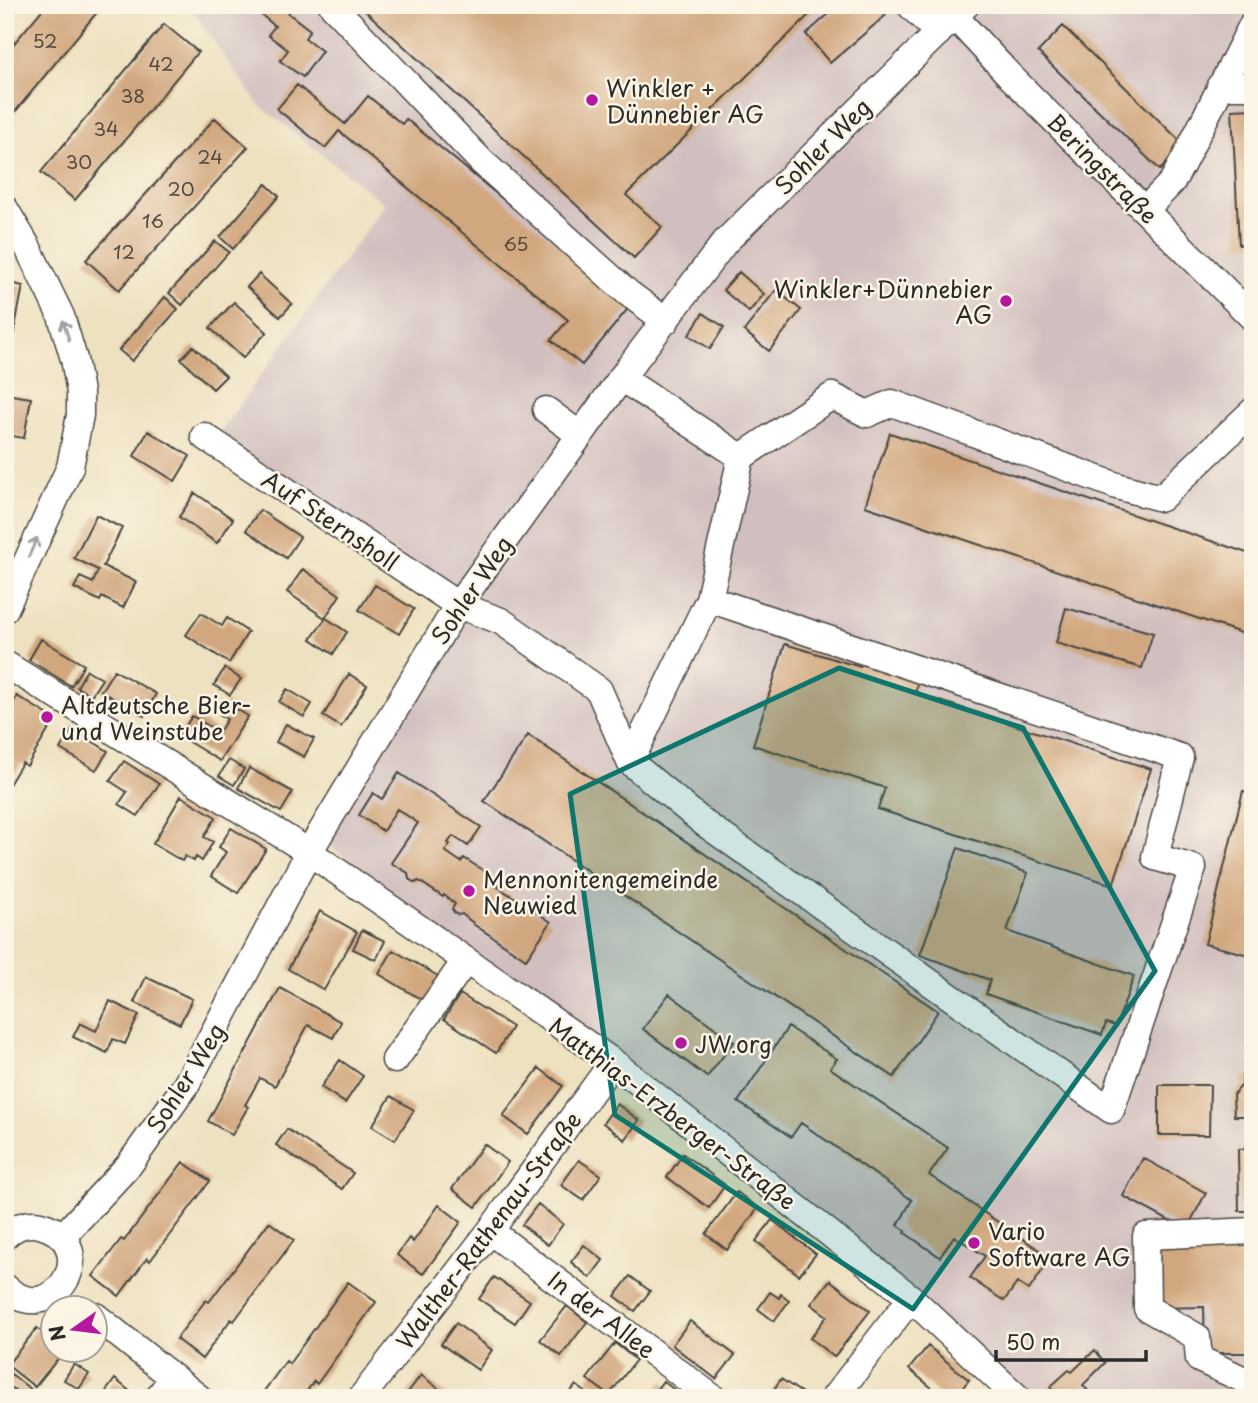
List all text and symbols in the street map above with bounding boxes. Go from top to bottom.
house number: 52 [32,26,58,54]
house number: 42 [148,49,174,77]
place label: Winkler + Dünnebier AG [606,70,764,131]
house number: 38 [121,81,145,109]
street label: Sohler Weg [766,90,878,202]
marker: Winkler + Dünnebier AG [584,92,600,108]
street label: Beringstraße [1040,105,1166,231]
house number: 34 [93,114,119,142]
house number: 24 [197,142,223,170]
house number: 30 [66,147,92,175]
house number: 20 [167,174,195,202]
house number: 16 [142,206,164,234]
house number: 65 [503,229,529,257]
house number: 12 [113,237,135,265]
place label: Winkler+Dünnebier AG [774,271,993,332]
marker: Winkler+Dünnebier AG [998,293,1014,309]
one-way arrow [58,319,71,341]
street label: Auf Sternsholl [256,461,406,579]
street label: Sohler Weg [422,529,520,651]
one-way arrow [27,537,41,558]
place label: Altdeutsche Bier- und Weinstube [61,687,252,748]
marker: Altdeutsche Bier- und Weinstube [39,709,55,725]
place label: Mennonitengemeinde Neuwied [483,861,718,922]
marker: Mennonitengemeinde Neuwied [461,883,477,899]
street label: Matthias-Erzberger-Straße [542,1008,804,1218]
street label: Sohler Weg [137,1016,233,1140]
place label: JW.org [695,1026,772,1061]
marker: JW.org [673,1035,689,1051]
street label: Walther-Rathenau-Straße [387,1104,589,1356]
place label: Vario Software AG [988,1213,1130,1274]
marker: Vario Software AG [966,1235,982,1251]
street label: In der Allee [541,1262,663,1366]
north arrow [38,1294,108,1364]
scale bar [996,1319,1146,1363]
text: N [41,1323,72,1344]
text: 50 m [1006,1325,1060,1357]

